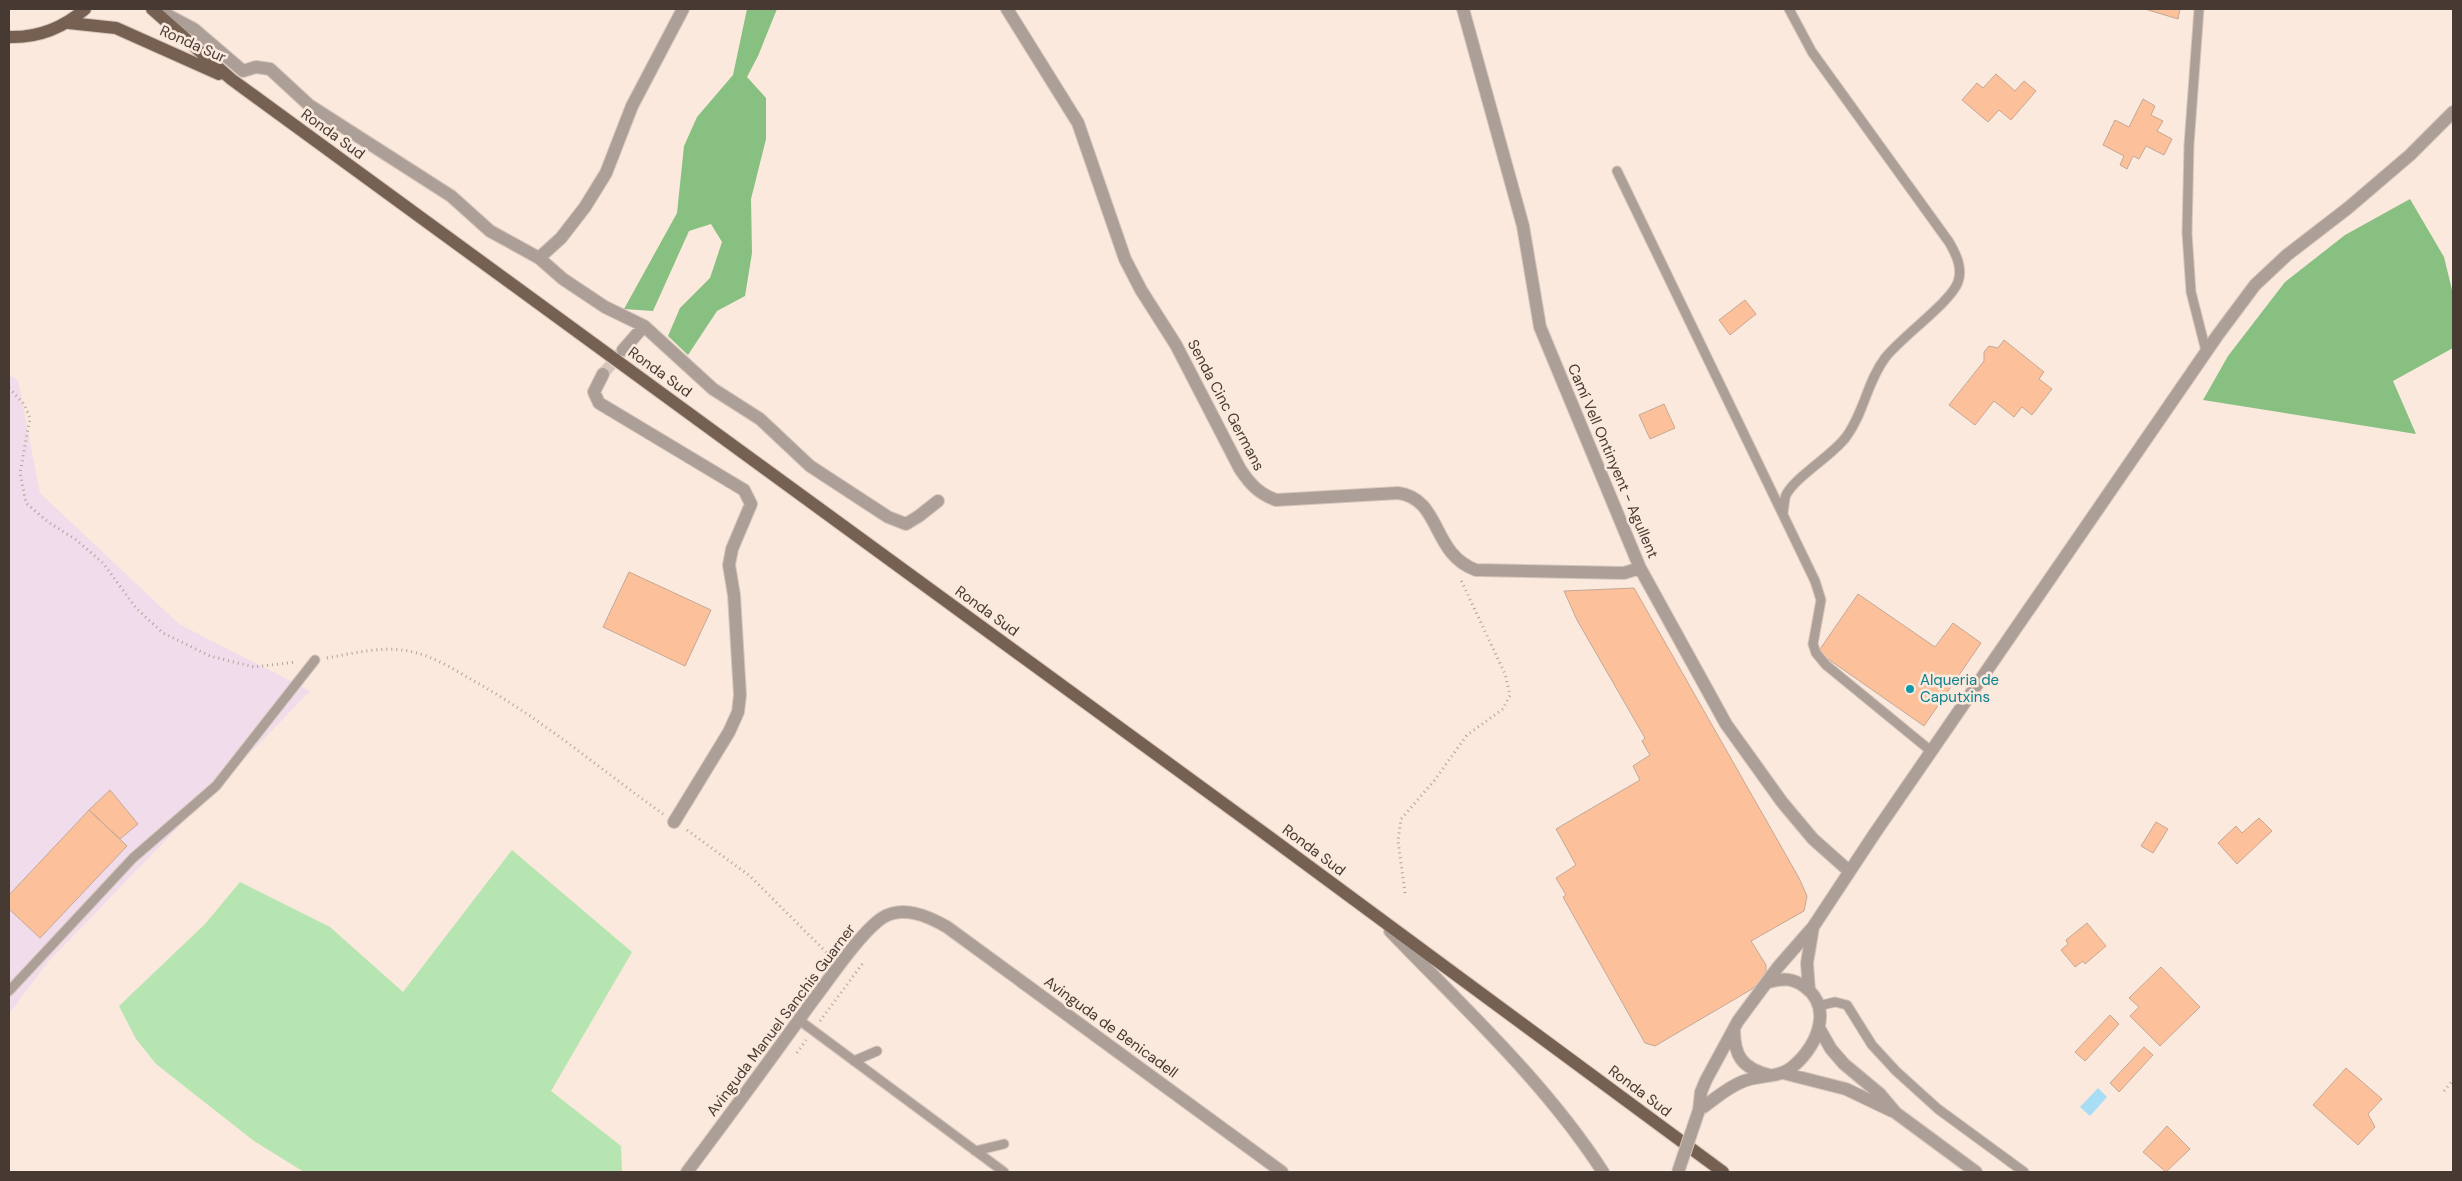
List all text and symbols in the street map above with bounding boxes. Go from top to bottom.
street label: Ronda Sur [157,21,230,68]
street label: Ronda Sud [297,104,369,164]
street label: Senda Cinc Germans [1183,336,1269,474]
street label: Ronda Sud [624,342,696,402]
street label: Camí Vell Ontinyent - Agullent [1563,361,1663,561]
street label: Ronda Sud [951,581,1023,641]
place label: Alqueria de Caputxins [1920,670,1999,707]
marker: Alqueria de Caputxins [1904,683,1916,695]
street label: Ronda Sud [1278,820,1350,880]
street label: Avinguda Manuel Sanchis Guarner [702,919,860,1120]
street label: Avinguda de Benicadell [1040,972,1182,1082]
street label: Ronda Sud [1604,1061,1676,1121]

